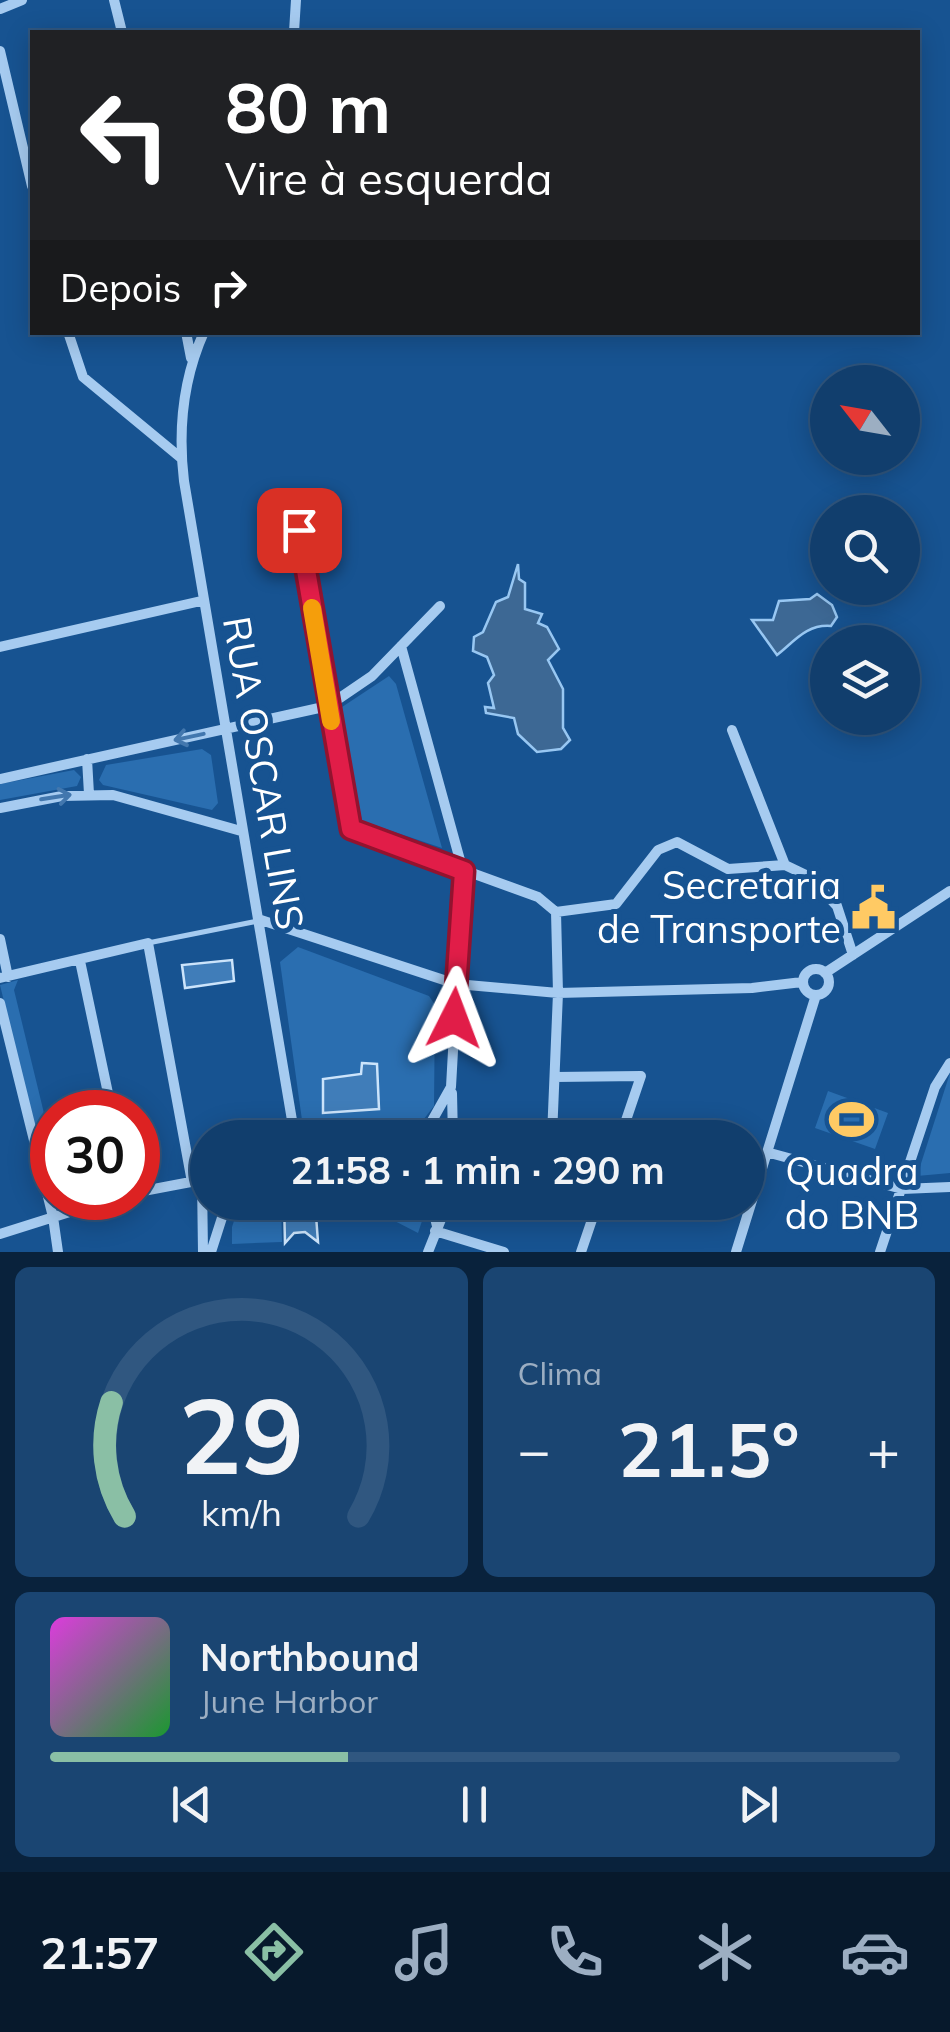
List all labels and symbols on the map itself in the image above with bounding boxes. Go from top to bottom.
north arrow [810,365,920,475]
pin [257,488,342,573]
street label: RUA OSCAR LINS [213,613,315,933]
one-way arrow [174,729,206,747]
one-way arrow [39,788,72,806]
place label: Secretaria de Transporte [597,861,841,953]
public building icon: Secretaria de Transporte [850,884,898,932]
position arrow [402,966,506,1070]
speed limit sign: 30 [30,1090,160,1220]
sports icon: Quadra do BNB [828,1096,876,1144]
place label: Quadra do BNB [785,1147,919,1239]

